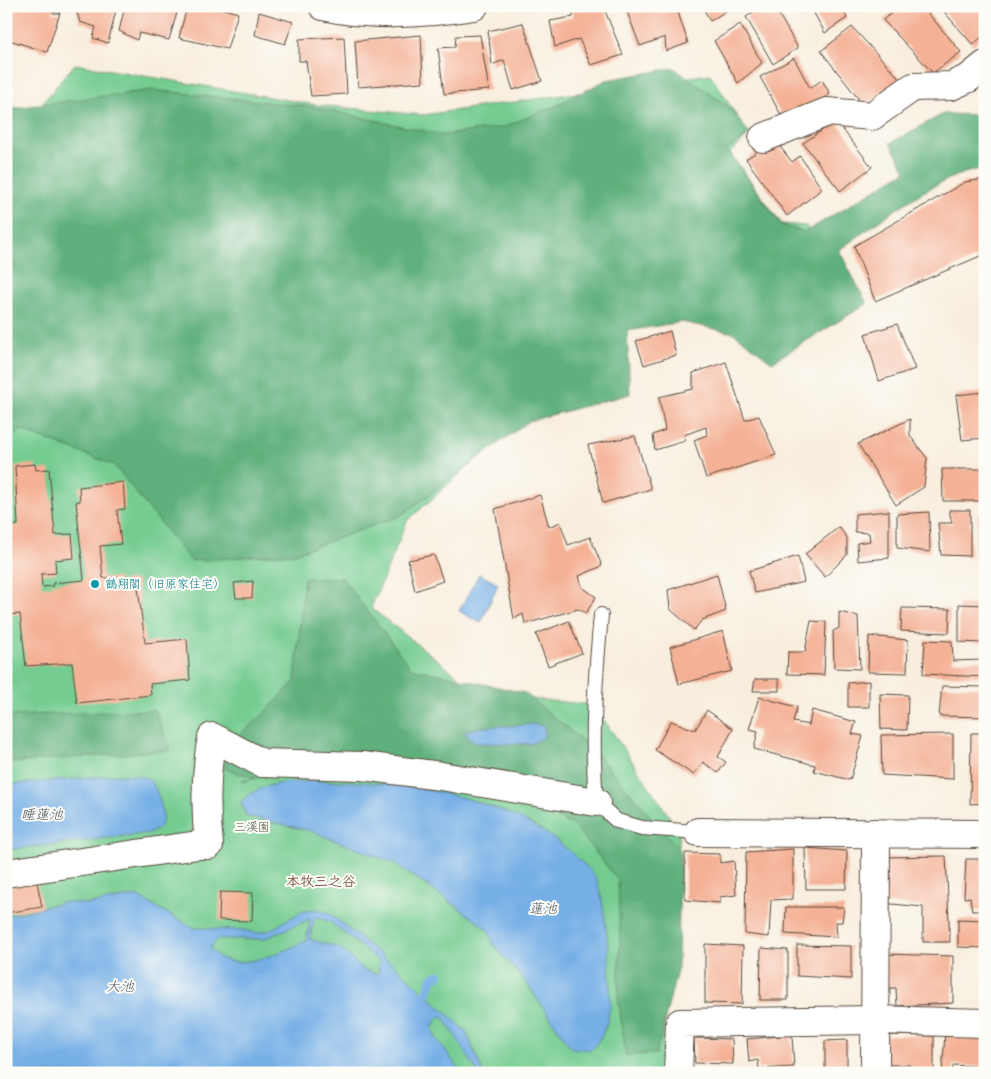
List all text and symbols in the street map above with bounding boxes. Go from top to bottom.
place label: 鶴翔閣（旧原家住宅） [105,577,225,592]
marker: 鶴翔閣（旧原家住宅） [89,578,101,590]
water label: 睡蓮池 [21,806,64,823]
park label: 三溪園 [234,820,270,835]
district label: 本牧三之谷 [286,873,356,890]
water label: 蓮池 [529,900,558,917]
water label: 大池 [106,978,135,995]

